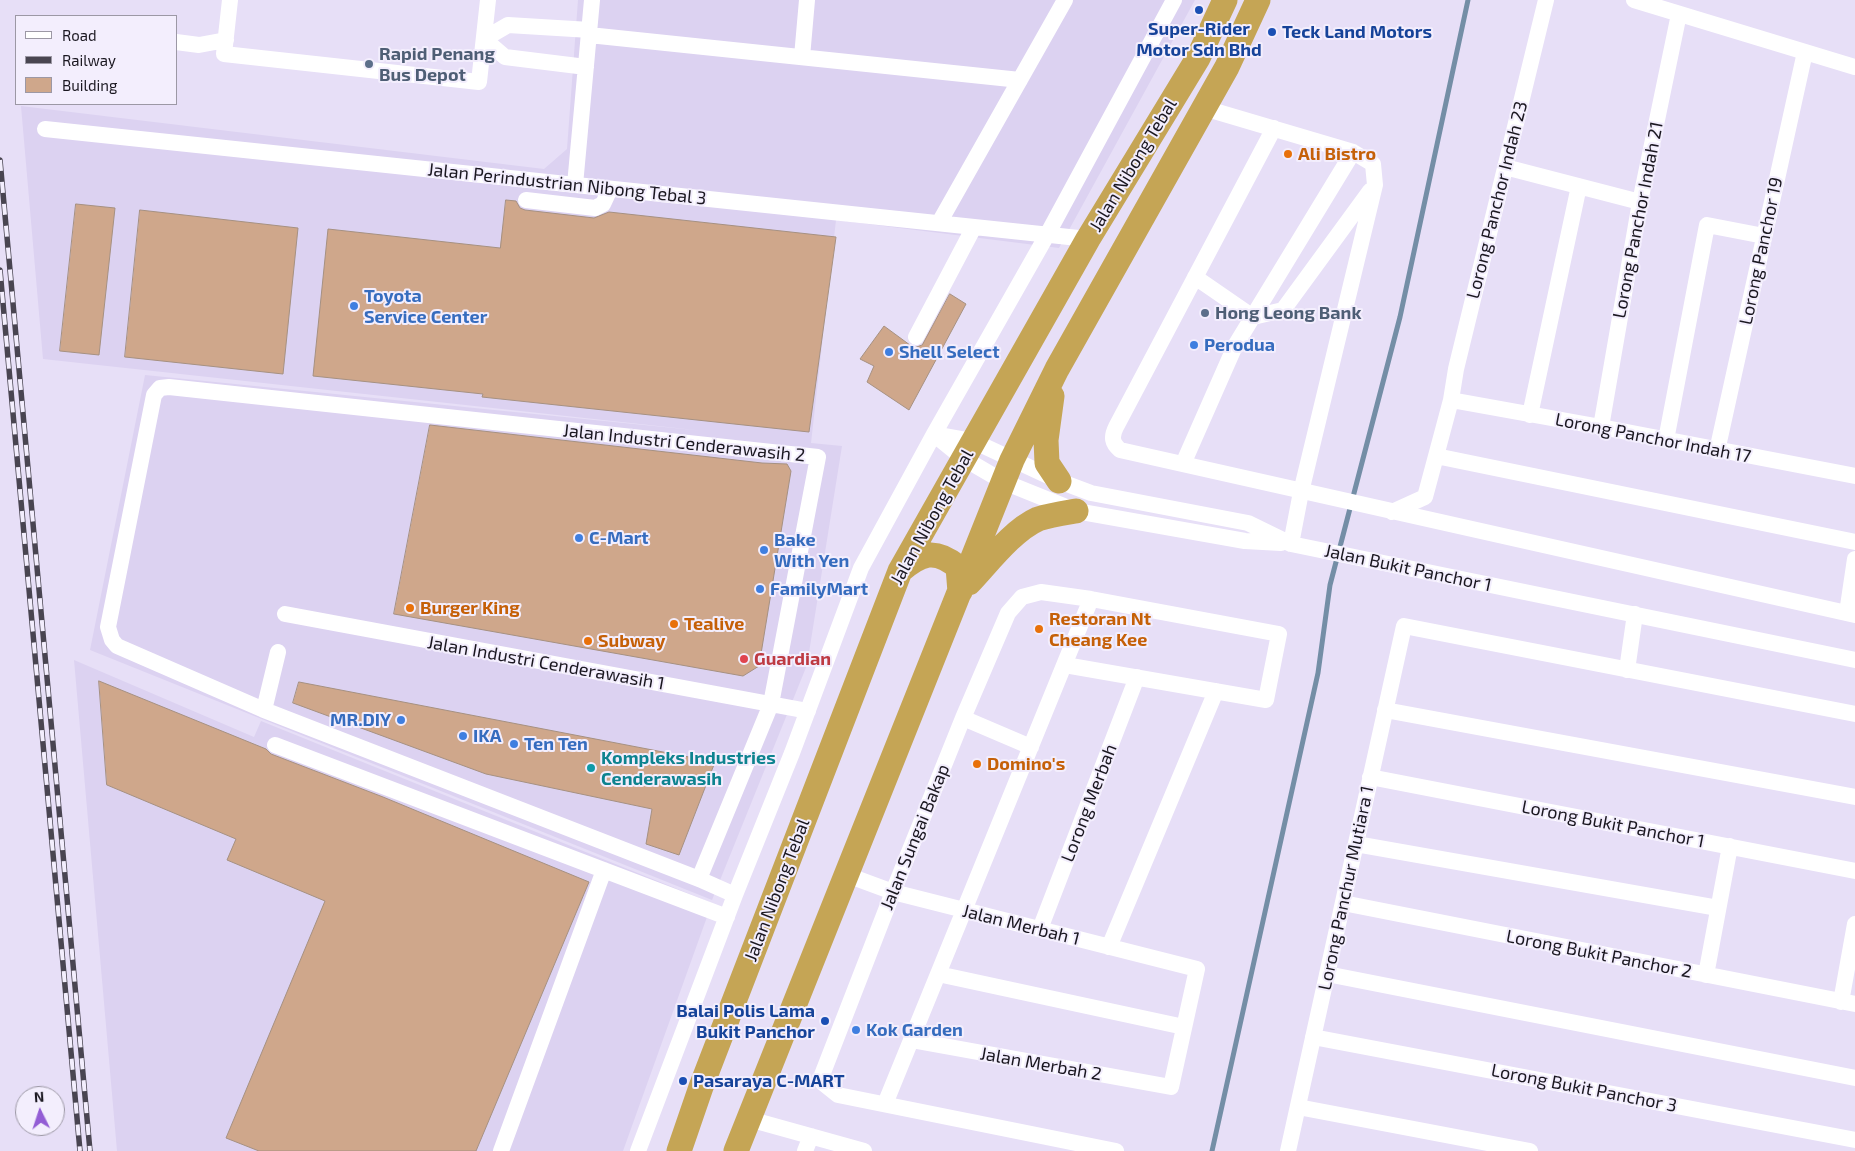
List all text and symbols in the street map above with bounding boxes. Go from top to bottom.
marker: Super-Rider Motor Sdn Bhd [1193,4,1205,16]
legend [15,15,178,105]
place label: Super-Rider Motor Sdn Bhd [1136,18,1262,60]
place label: Teck Land Motors [1282,21,1432,43]
text: Road [62,26,97,44]
marker: Teck Land Motors [1266,26,1278,38]
place label: Rapid Penang Bus Depot [379,43,495,86]
text: Railway [62,51,116,69]
marker: Rapid Penang Bus Depot [363,58,375,70]
text: Building [62,76,117,94]
street label: Jalan Nibong Tebal [1085,95,1181,235]
street label: Lorong Panchor Indah 23 [1462,99,1532,301]
street label: Lorong Panchor Indah 21 [1608,120,1668,320]
place label: Ali Bistro [1298,143,1376,165]
marker: Ali Bistro [1282,148,1294,160]
street label: Jalan Perindustrian Nibong Tebal 3 [426,159,708,209]
street label: Lorong Panchor 19 [1735,175,1787,327]
place label: Toyota Service Center [364,285,487,328]
marker: Toyota Service Center [348,300,360,312]
place label: Hong Leong Bank [1215,302,1361,324]
marker: Hong Leong Bank [1199,307,1211,319]
place label: Perodua [1204,334,1275,356]
marker: Perodua [1188,339,1200,351]
place label: Shell Select [899,341,1000,363]
marker: Shell Select [883,346,895,358]
street label: Lorong Panchor Indah 17 [1553,408,1753,468]
street label: Jalan Industri Cenderawasih 2 [562,420,806,466]
street label: Jalan Nibong Tebal [886,446,978,588]
place label: C-Mart [589,527,649,549]
place label: Bake With Yen [774,529,849,572]
marker: C-Mart [573,532,585,544]
street label: Jalan Bukit Panchor 1 [1322,540,1494,596]
marker: Bake With Yen [758,544,770,556]
place label: FamilyMart [770,578,868,600]
marker: FamilyMart [754,583,766,595]
place label: Burger King [420,597,520,619]
marker: Burger King [404,602,416,614]
place label: Restoran Nt Cheang Kee [1049,608,1151,650]
place label: Tealive [684,613,744,635]
marker: Tealive [668,618,680,630]
marker: Restoran Nt Cheang Kee [1033,623,1045,635]
place label: Subway [598,630,665,652]
street label: Jalan Industri Cenderawasih 1 [426,631,666,695]
marker: Subway [582,635,594,647]
place label: Guardian [754,648,831,670]
marker: Guardian [738,653,750,665]
place label: MR.DIY [330,709,391,731]
marker: MR.DIY [395,714,407,726]
place label: IKA [473,725,501,747]
marker: IKA [457,730,469,742]
place label: Ten Ten [524,733,588,755]
marker: Ten Ten [508,738,520,750]
street label: Lorong Merbah [1057,741,1121,865]
place label: Kompleks Industries Cenderawasih [601,747,776,790]
place label: Domino's [987,753,1065,775]
marker: Domino's [971,758,983,770]
street label: Jalan Sungai Bakap [876,761,954,913]
marker: Kompleks Industries Cenderawasih [585,762,597,774]
street label: Lorong Panchur Mutiara 1 [1314,784,1378,992]
street label: Lorong Bukit Panchor 1 [1520,796,1706,852]
street label: Jalan Nibong Tebal [740,815,814,965]
street label: Jalan Merbah 1 [960,900,1082,950]
street label: Lorong Bukit Panchor 2 [1504,925,1694,983]
place label: Balai Polis Lama Bukit Panchor [676,1000,815,1042]
marker: Balai Polis Lama Bukit Panchor [819,1015,831,1027]
place label: Kok Garden [866,1019,963,1041]
marker: Kok Garden [850,1024,862,1036]
street label: Jalan Merbah 2 [979,1043,1103,1085]
street label: Lorong Bukit Panchor 3 [1489,1059,1679,1117]
place label: Pasaraya C-MART [693,1070,845,1092]
marker: Pasaraya C-MART [677,1075,689,1087]
north arrow [15,1086,65,1136]
text: N [33,1088,45,1105]

